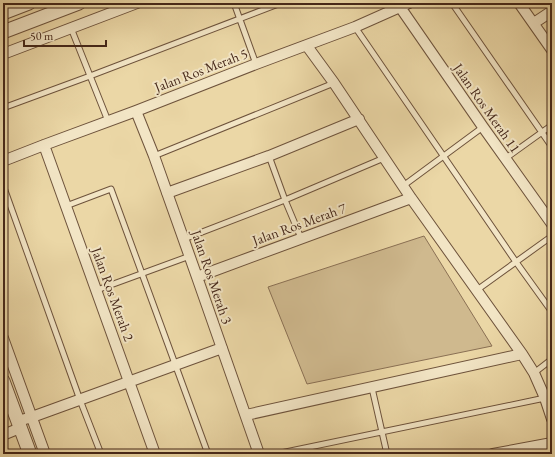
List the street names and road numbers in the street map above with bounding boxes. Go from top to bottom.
street label: Jalan Ros Merah 5 [151,44,250,96]
street label: Jalan Ros Merah 11 [449,59,525,156]
street label: Jalan Ros Merah 7 [249,199,349,250]
street label: Jalan Ros Merah 3 [187,227,237,327]
street label: Jalan Ros Merah 2 [87,244,138,344]

